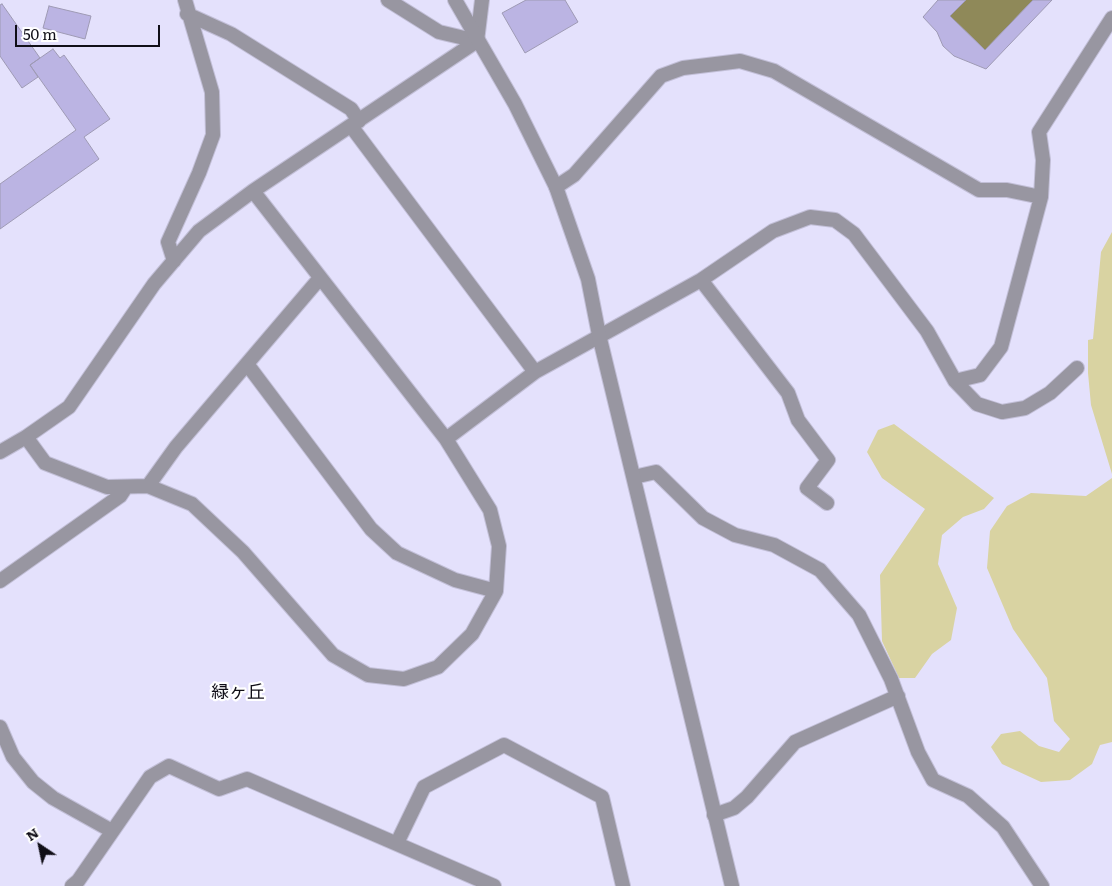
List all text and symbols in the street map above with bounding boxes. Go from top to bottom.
scale bar [18,15,162,47]
text: 50 m [23,22,57,45]
district label: 緑ヶ丘 [211,682,265,704]
north arrow [15,821,65,871]
text: N [21,822,42,845]

